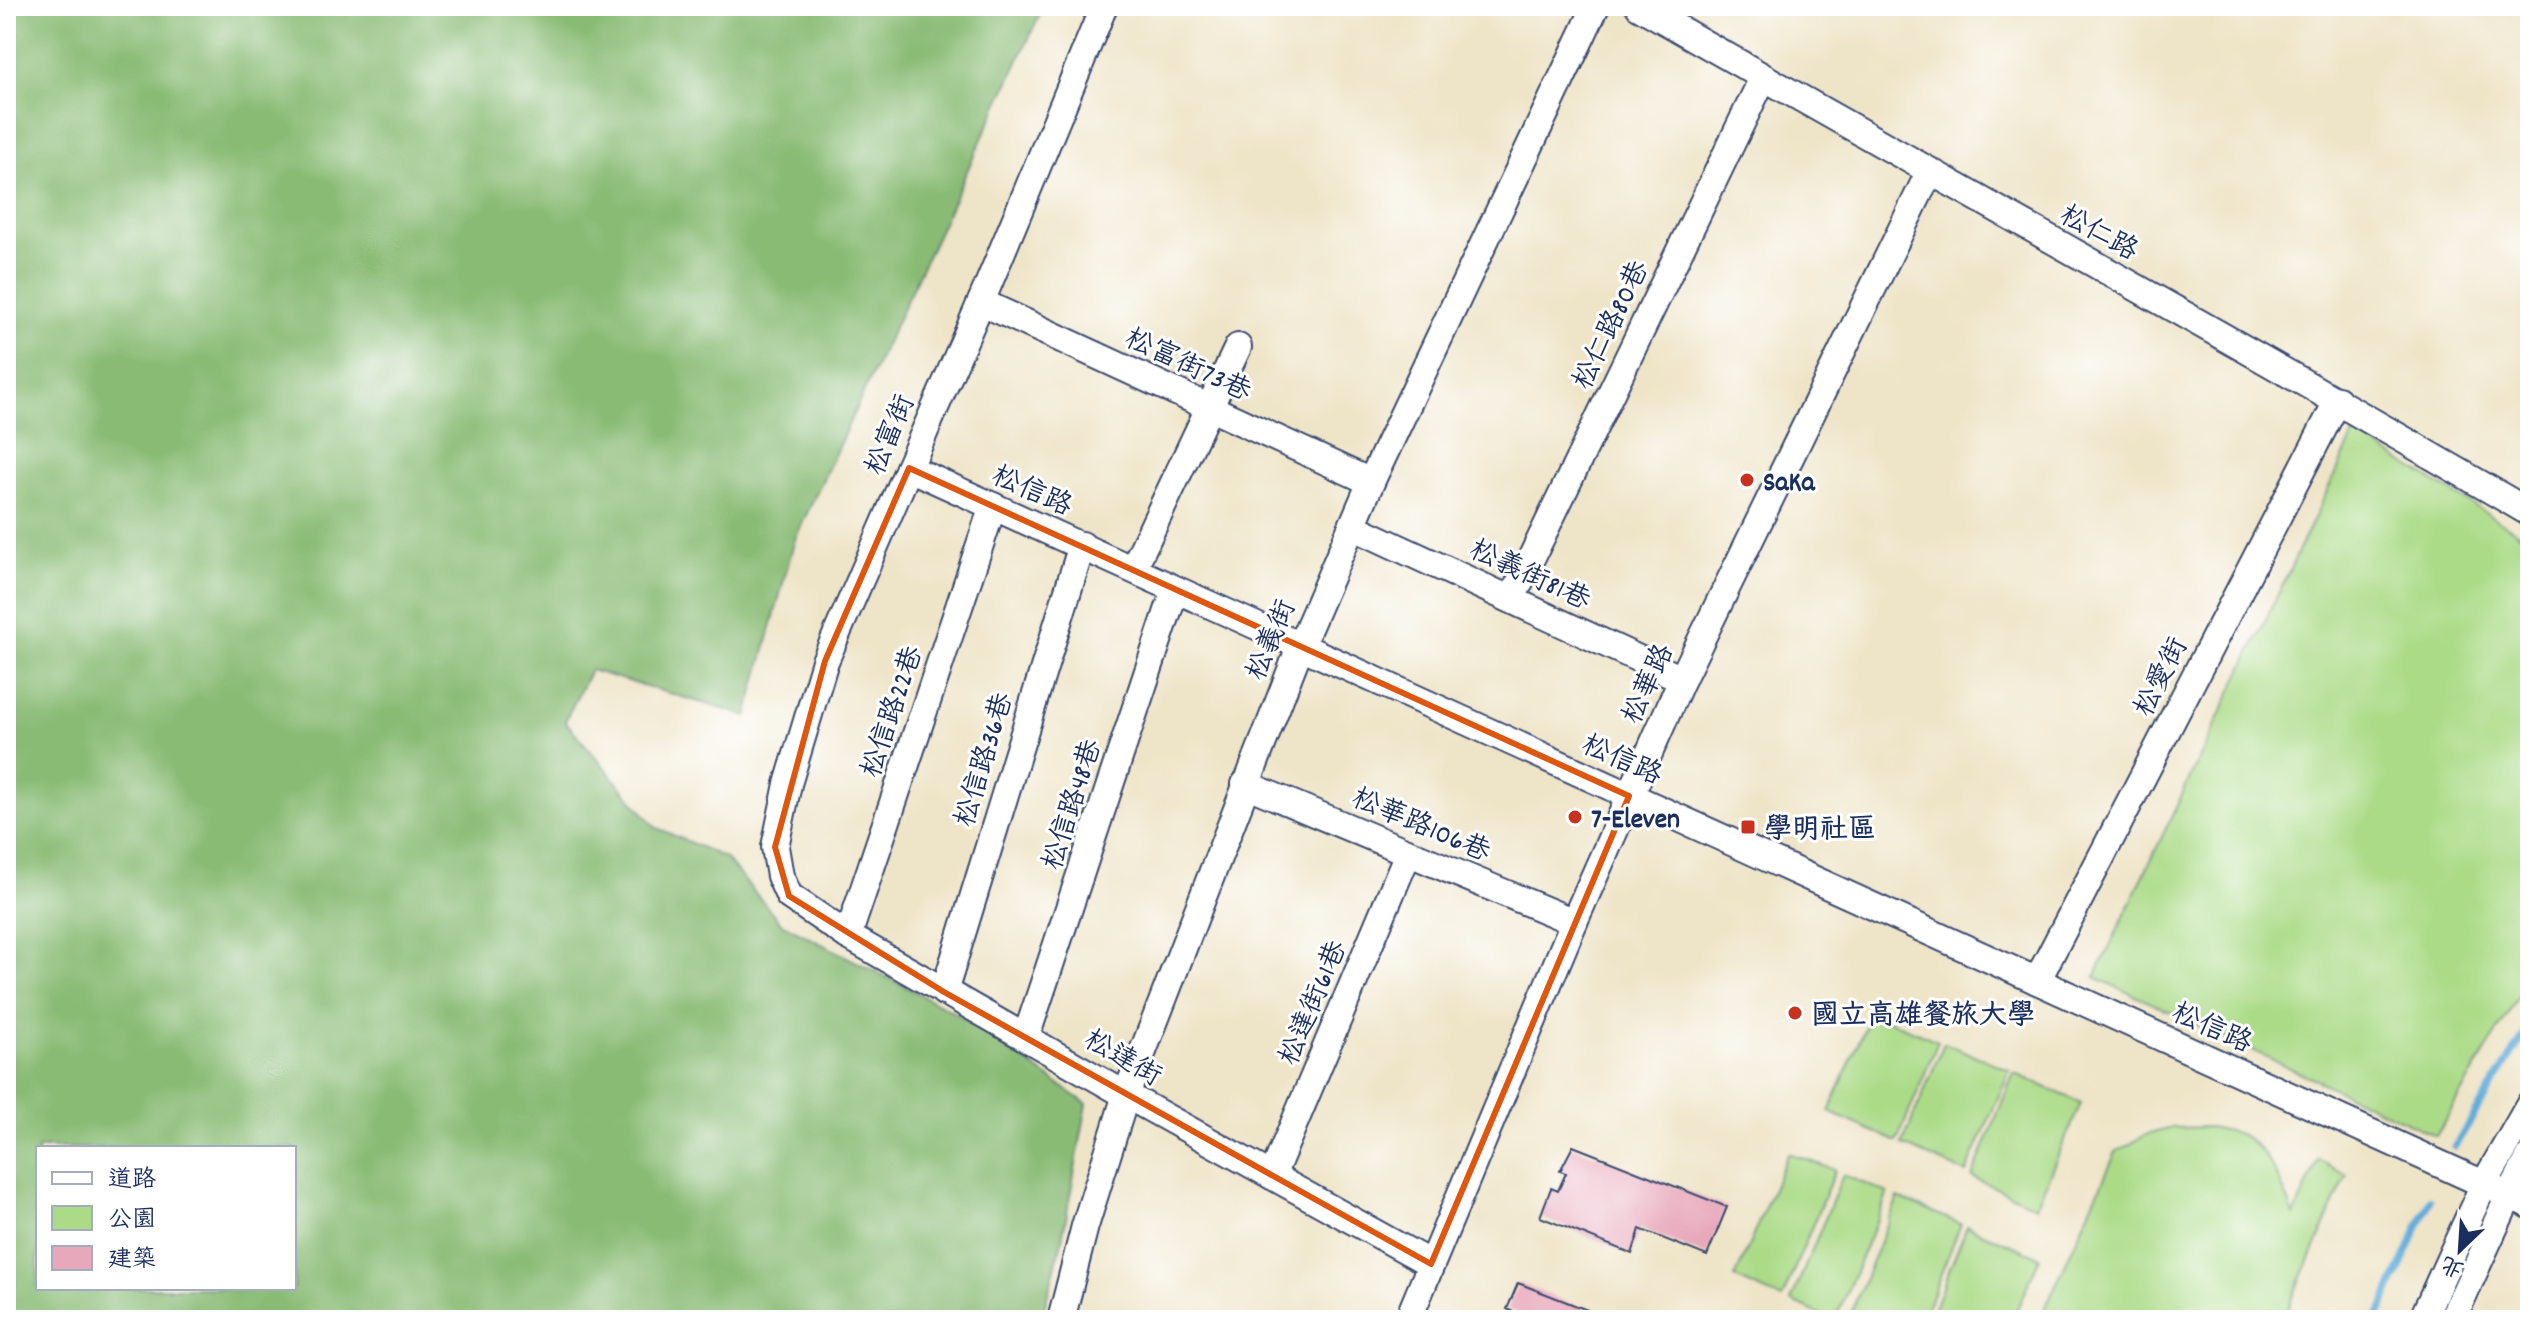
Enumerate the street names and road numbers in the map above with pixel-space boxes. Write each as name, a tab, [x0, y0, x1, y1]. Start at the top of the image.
street label: 松仁路	[2051, 198, 2144, 273]
street label: 松仁路80巷	[1565, 254, 1662, 397]
street label: 松富街73巷	[1117, 321, 1257, 415]
street label: 松富街	[858, 389, 927, 482]
street label: 松信路	[984, 458, 1077, 529]
street label: 松義街81巷	[1462, 532, 1597, 623]
street label: 松義街	[1239, 594, 1308, 687]
street label: 松愛街	[2127, 632, 2200, 725]
street label: 松華路	[1615, 639, 1686, 732]
street label: 松信路22巷	[854, 641, 936, 784]
street label: 松信路36巷	[947, 688, 1026, 832]
street label: 松信路	[1574, 727, 1667, 798]
street label: 松信路48巷	[1035, 734, 1115, 876]
street label: 松華路106巷	[1345, 780, 1496, 875]
street label: 松達街61巷	[1271, 935, 1360, 1072]
street label: 松信路	[2164, 995, 2257, 1066]
street label: 松達街	[1075, 1022, 1168, 1099]

